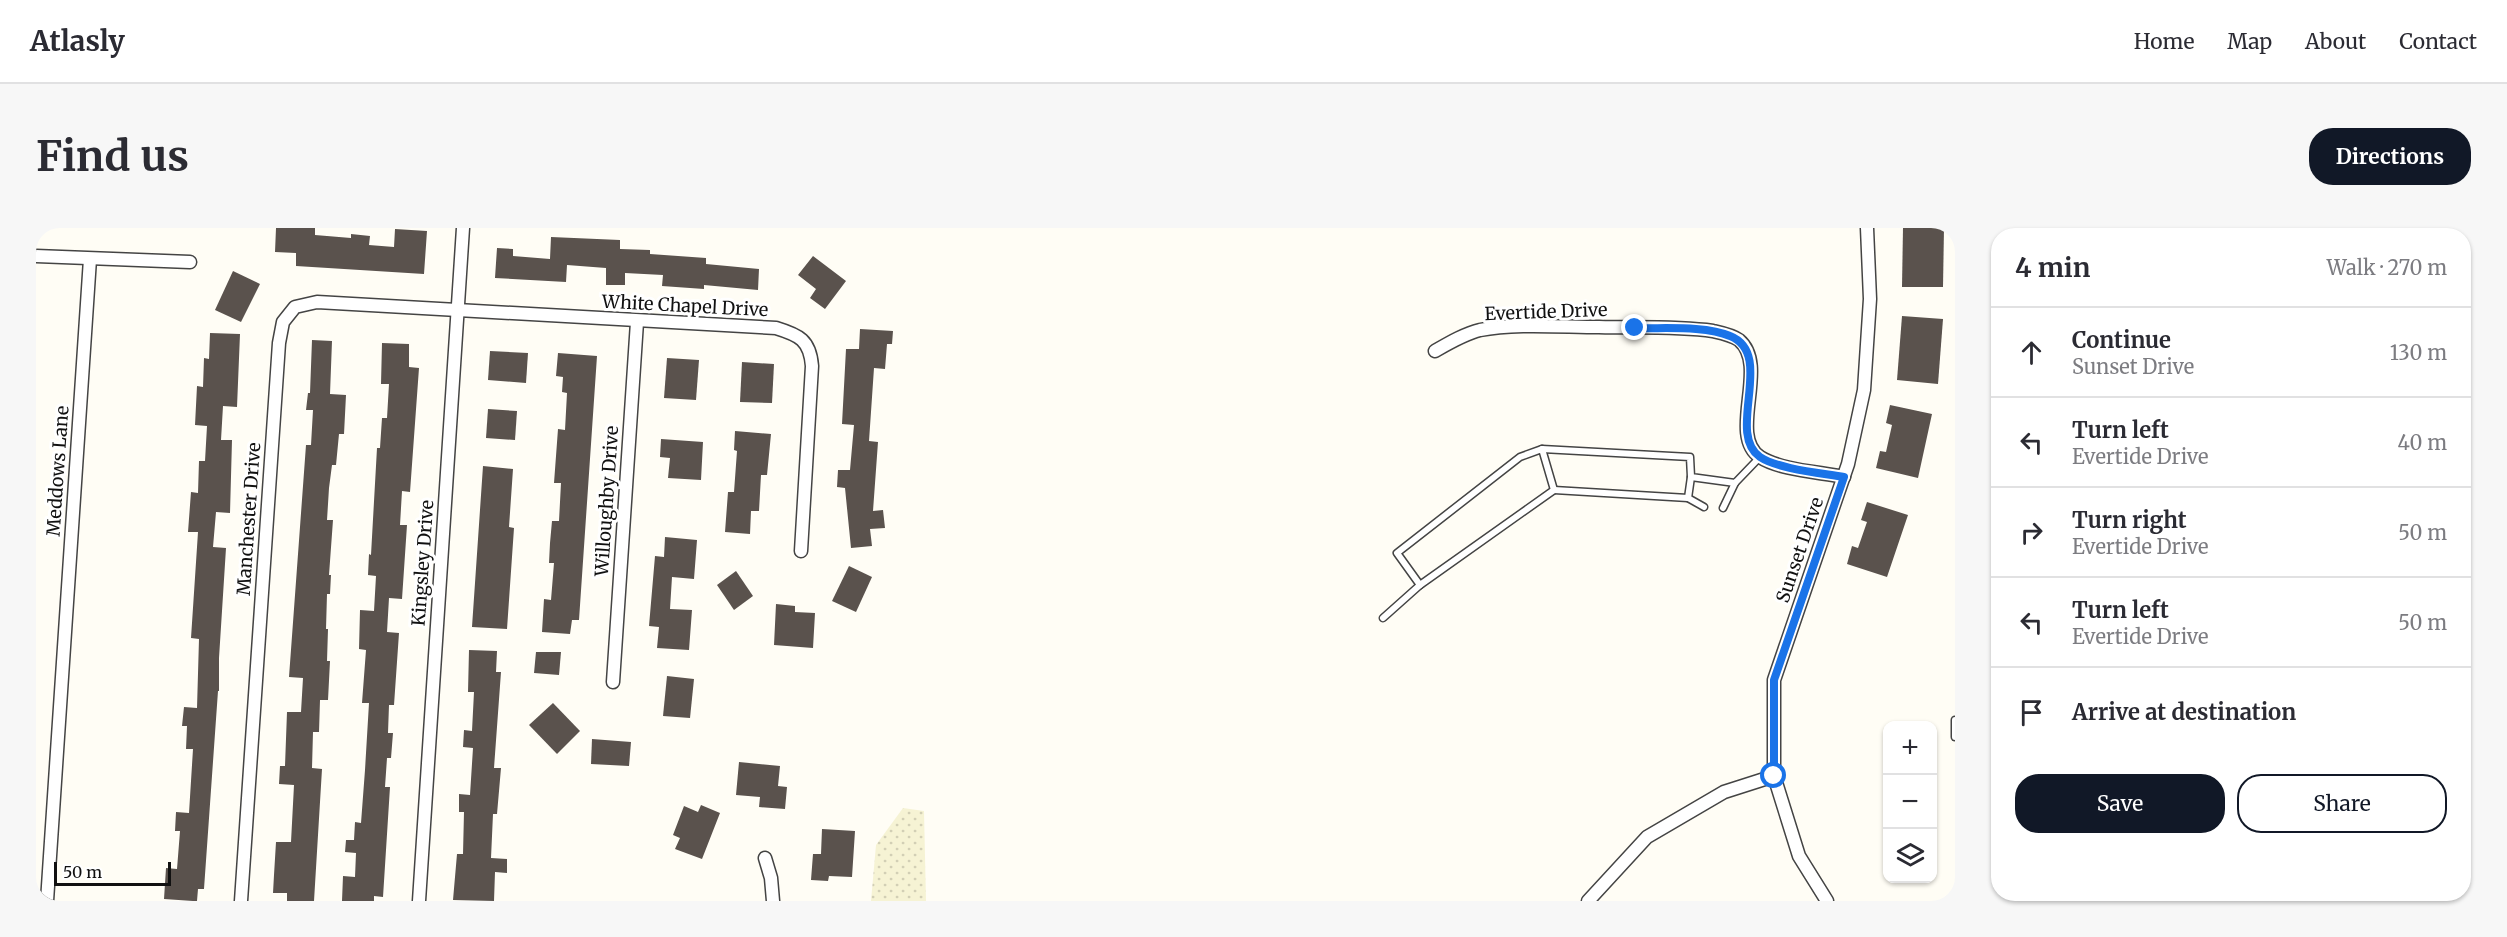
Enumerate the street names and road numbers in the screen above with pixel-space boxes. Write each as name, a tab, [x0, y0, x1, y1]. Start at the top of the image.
street label: White Chapel Drive	[600, 290, 769, 321]
street label: Evertide Drive	[1484, 298, 1608, 325]
street label: Meddows Lane	[41, 405, 74, 537]
street label: Willoughby Drive	[590, 425, 623, 578]
street label: Manchester Drive	[232, 442, 265, 596]
street label: Sunset Drive	[1771, 494, 1828, 606]
street label: Kingsley Drive	[407, 499, 438, 627]

